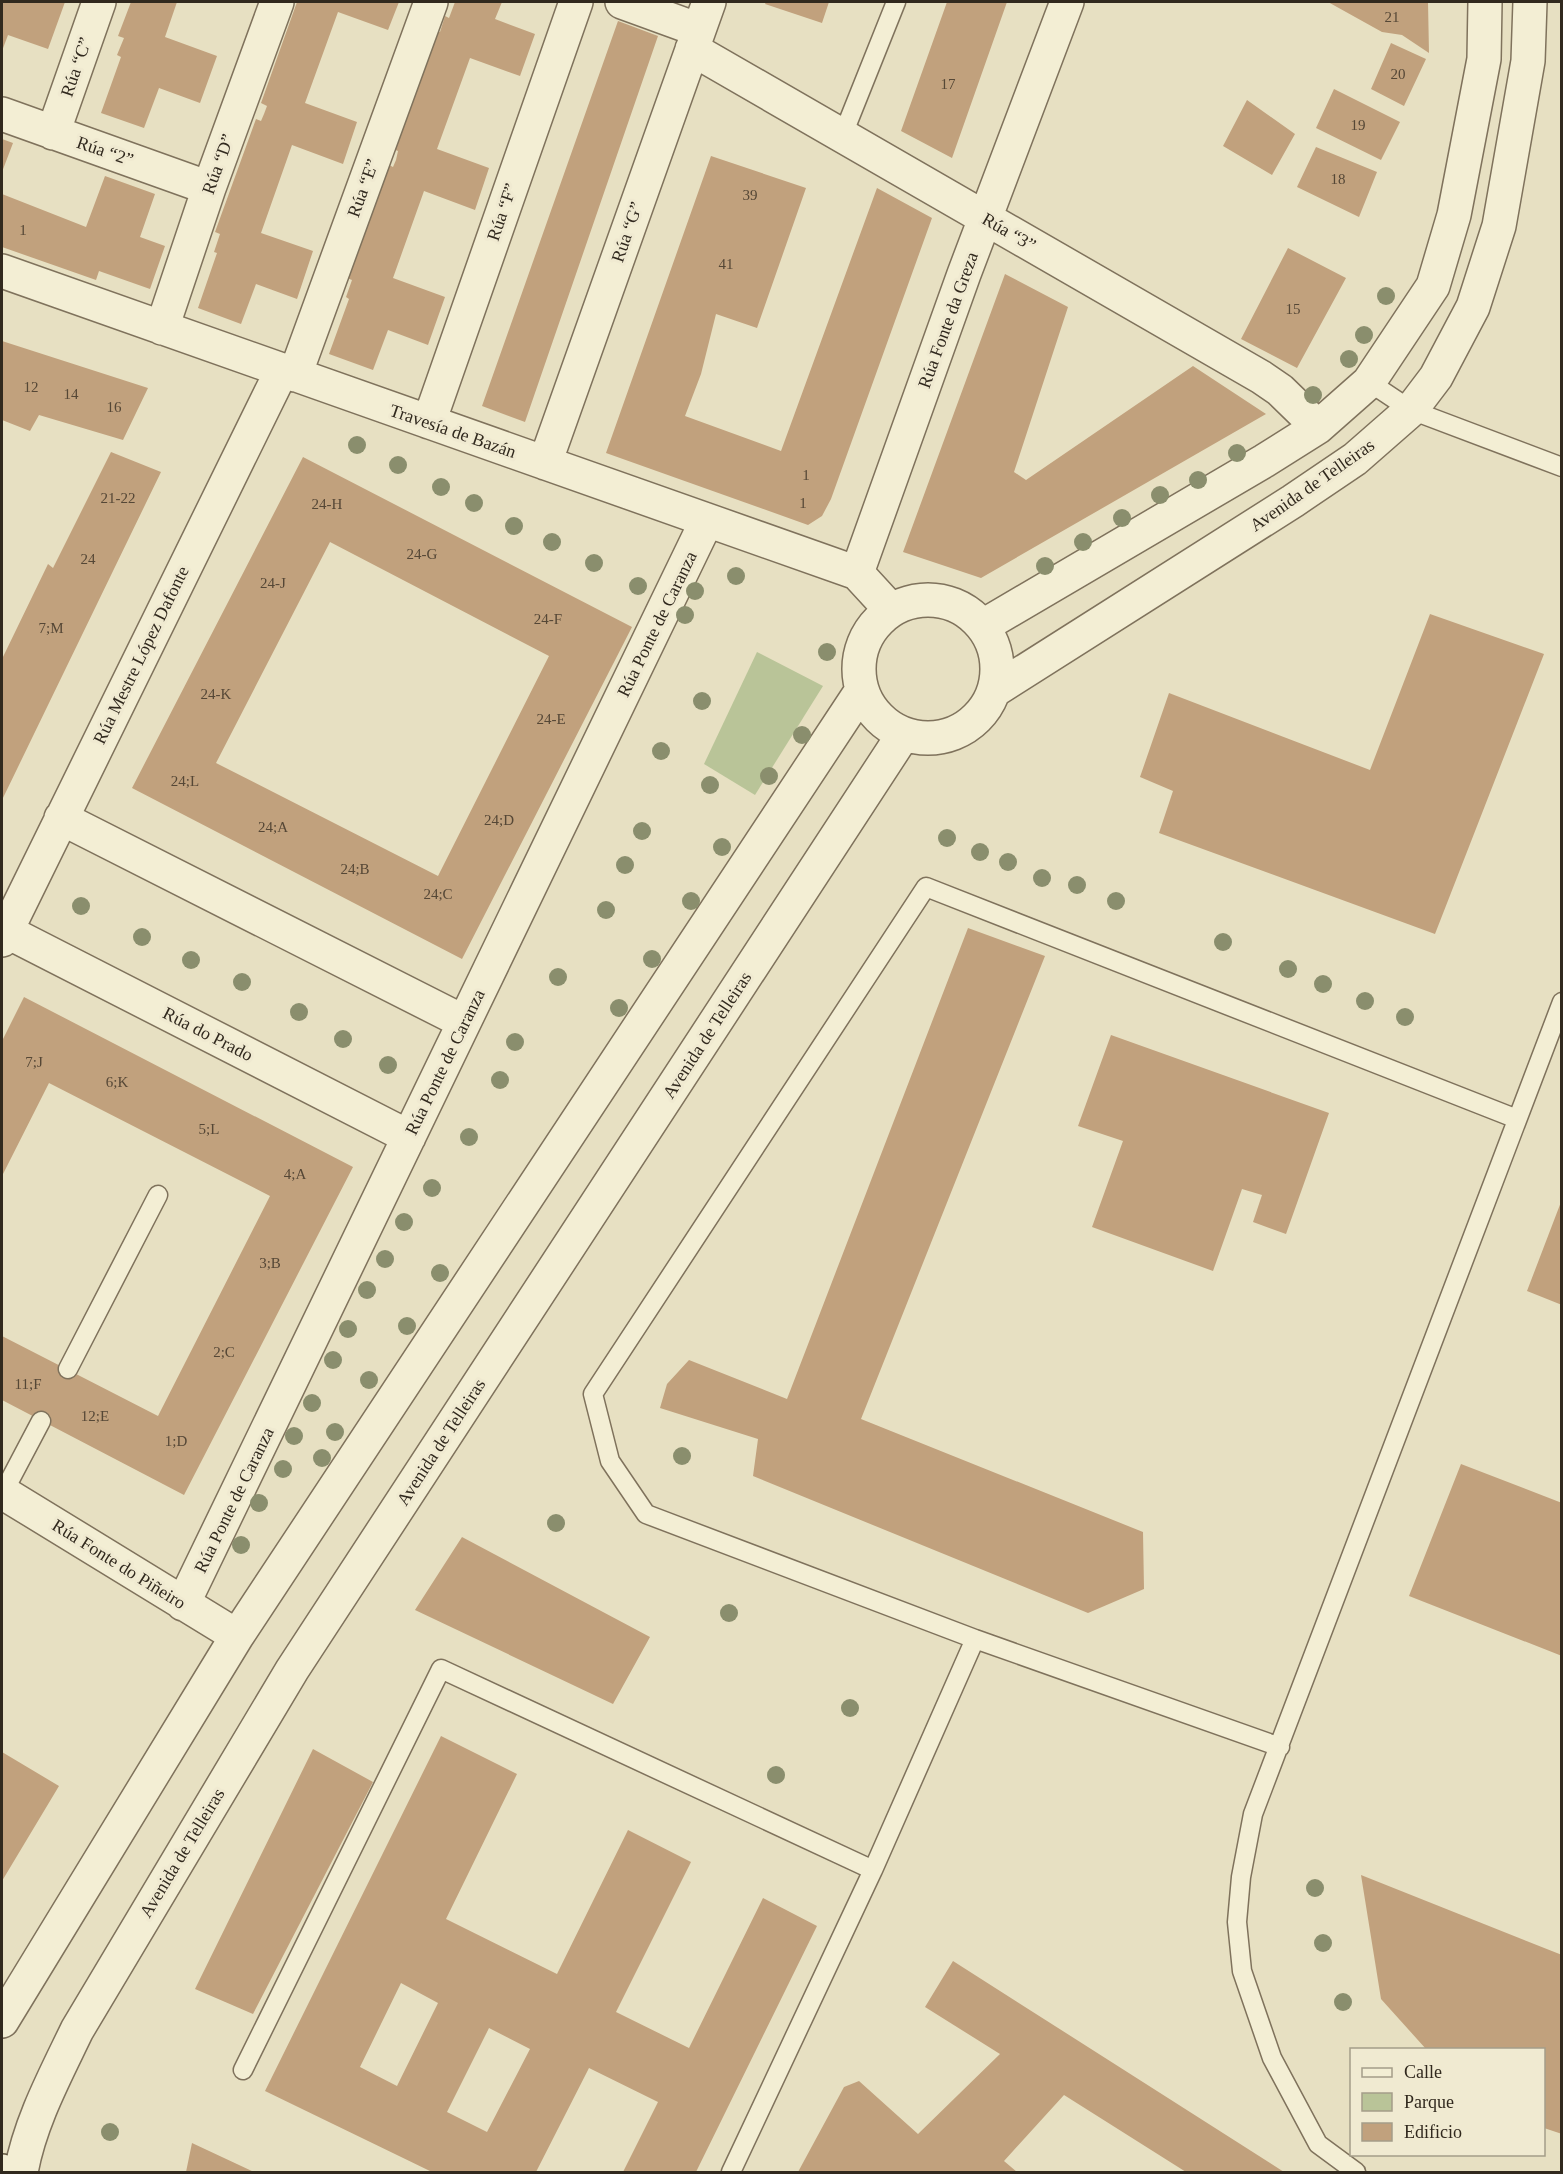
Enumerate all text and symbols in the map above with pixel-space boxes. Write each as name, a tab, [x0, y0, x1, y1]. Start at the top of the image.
house number: 21	[1385, 9, 1400, 25]
street label: Rúa “C”	[57, 35, 95, 99]
house number: 20	[1391, 66, 1406, 82]
house number: 17	[941, 76, 956, 92]
house number: 19	[1351, 117, 1366, 133]
street label: Rúa “D”	[198, 131, 238, 197]
street label: Rúa “2”	[74, 132, 136, 170]
street label: Rúa “E”	[343, 156, 383, 220]
house number: 18	[1331, 171, 1346, 187]
street label: Rúa “F”	[483, 181, 521, 243]
house number: 39	[743, 187, 758, 203]
street label: Rúa “G”	[607, 199, 647, 265]
street label: Rúa “3”	[979, 209, 1039, 255]
house number: 1	[19, 222, 27, 238]
street label: Rúa Fonte da Greza	[914, 249, 982, 391]
house number: 41	[719, 256, 734, 272]
house number: 15	[1286, 301, 1301, 317]
house number: 12	[24, 379, 39, 395]
house number: 14	[64, 386, 79, 402]
house number: 16	[107, 399, 122, 415]
street label: Travesía de Bazán	[387, 400, 519, 462]
street label: Avenida de Telleiras	[1246, 435, 1378, 535]
house number: 1	[802, 467, 810, 483]
house number: 21-22	[101, 490, 136, 506]
house number: 1	[799, 495, 807, 511]
house number: 24-H	[312, 496, 343, 512]
house number: 24-G	[407, 546, 438, 562]
street label: Rúa Ponte de Caranza	[613, 548, 701, 700]
house number: 24	[81, 551, 96, 567]
street label: Rúa Mestre López Dafonte	[89, 563, 193, 747]
house number: 24-J	[260, 575, 286, 591]
house number: 24-F	[534, 611, 562, 627]
house number: 7;M	[38, 620, 64, 636]
house number: 24-K	[201, 686, 232, 702]
house number: 24-E	[536, 711, 566, 727]
house number: 24;L	[171, 773, 199, 789]
house number: 24;D	[484, 812, 514, 828]
house number: 24;A	[258, 819, 288, 835]
house number: 24;B	[340, 861, 370, 877]
house number: 24;C	[423, 886, 453, 902]
street label: Avenida de Telleiras	[659, 968, 755, 1102]
street label: Rúa Ponte de Caranza	[401, 986, 489, 1138]
street label: Rúa do Prado	[160, 1003, 256, 1065]
house number: 7;J	[25, 1054, 43, 1070]
house number: 6;K	[106, 1074, 128, 1090]
house number: 5;L	[199, 1121, 219, 1137]
house number: 4;A	[284, 1166, 306, 1182]
house number: 3;B	[259, 1255, 281, 1271]
house number: 2;C	[213, 1344, 235, 1360]
street label: Avenida de Telleiras	[393, 1375, 489, 1509]
house number: 11;F	[15, 1376, 41, 1392]
house number: 12;E	[81, 1408, 109, 1424]
street label: Rúa Ponte de Caranza	[190, 1424, 278, 1576]
house number: 1;D	[165, 1433, 187, 1449]
street label: Rúa Fonte do Piñeiro	[49, 1515, 189, 1613]
street label: Avenida de Telleiras	[136, 1785, 228, 1921]
legend	[1350, 2048, 1545, 2156]
text: Calle	[1404, 2062, 1442, 2082]
text: Parque	[1404, 2092, 1454, 2112]
text: Edificio	[1404, 2122, 1462, 2142]

